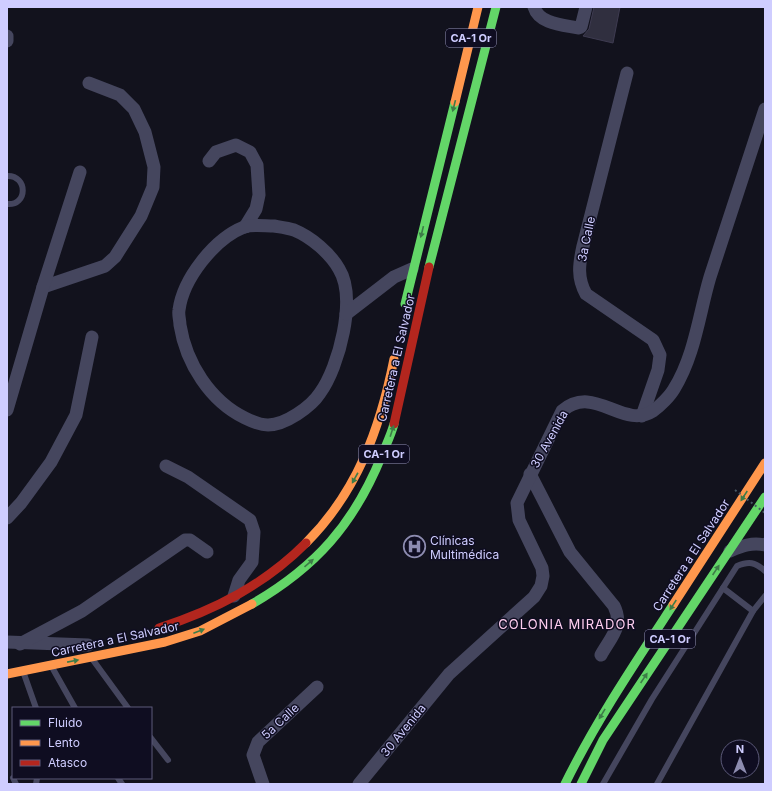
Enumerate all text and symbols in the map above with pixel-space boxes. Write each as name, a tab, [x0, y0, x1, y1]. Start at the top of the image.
road number: CA-1 Or	[446, 29, 496, 47]
one-way arrow	[451, 100, 457, 112]
street label: 3a Calle	[574, 215, 598, 263]
one-way arrow	[419, 226, 425, 238]
street label: Carretera a El Salvador	[374, 292, 418, 423]
street label: 30 Avenida	[527, 408, 571, 470]
one-way arrow	[389, 425, 395, 437]
road number: CA-1 Or	[359, 445, 409, 463]
one-way arrow	[352, 472, 358, 484]
one-way arrow	[740, 491, 748, 501]
street label: Carretera a El Salvador	[649, 496, 733, 614]
place label: Clínicas Multimédica	[430, 533, 499, 562]
hospital icon: Clínicas Multimédica	[401, 534, 427, 560]
one-way arrow	[304, 558, 314, 568]
one-way arrow	[712, 565, 720, 575]
one-way arrow	[669, 600, 677, 610]
district label: COLONIA MIRADOR	[498, 616, 636, 632]
street label: Carretera a El Salvador	[50, 618, 181, 660]
one-way arrow	[193, 627, 205, 633]
road number: CA-1 Or	[645, 630, 695, 648]
one-way arrow	[67, 658, 79, 664]
one-way arrow	[640, 673, 648, 684]
street label: 5a Calle	[258, 700, 302, 742]
street label: 30 Avenida	[377, 701, 429, 759]
legend	[12, 707, 152, 779]
one-way arrow	[598, 709, 606, 719]
text: Fluido	[48, 715, 83, 730]
text: Lento	[48, 735, 80, 750]
north arrow	[720, 739, 760, 779]
text: N	[736, 742, 744, 756]
text: Atasco	[48, 755, 87, 770]

